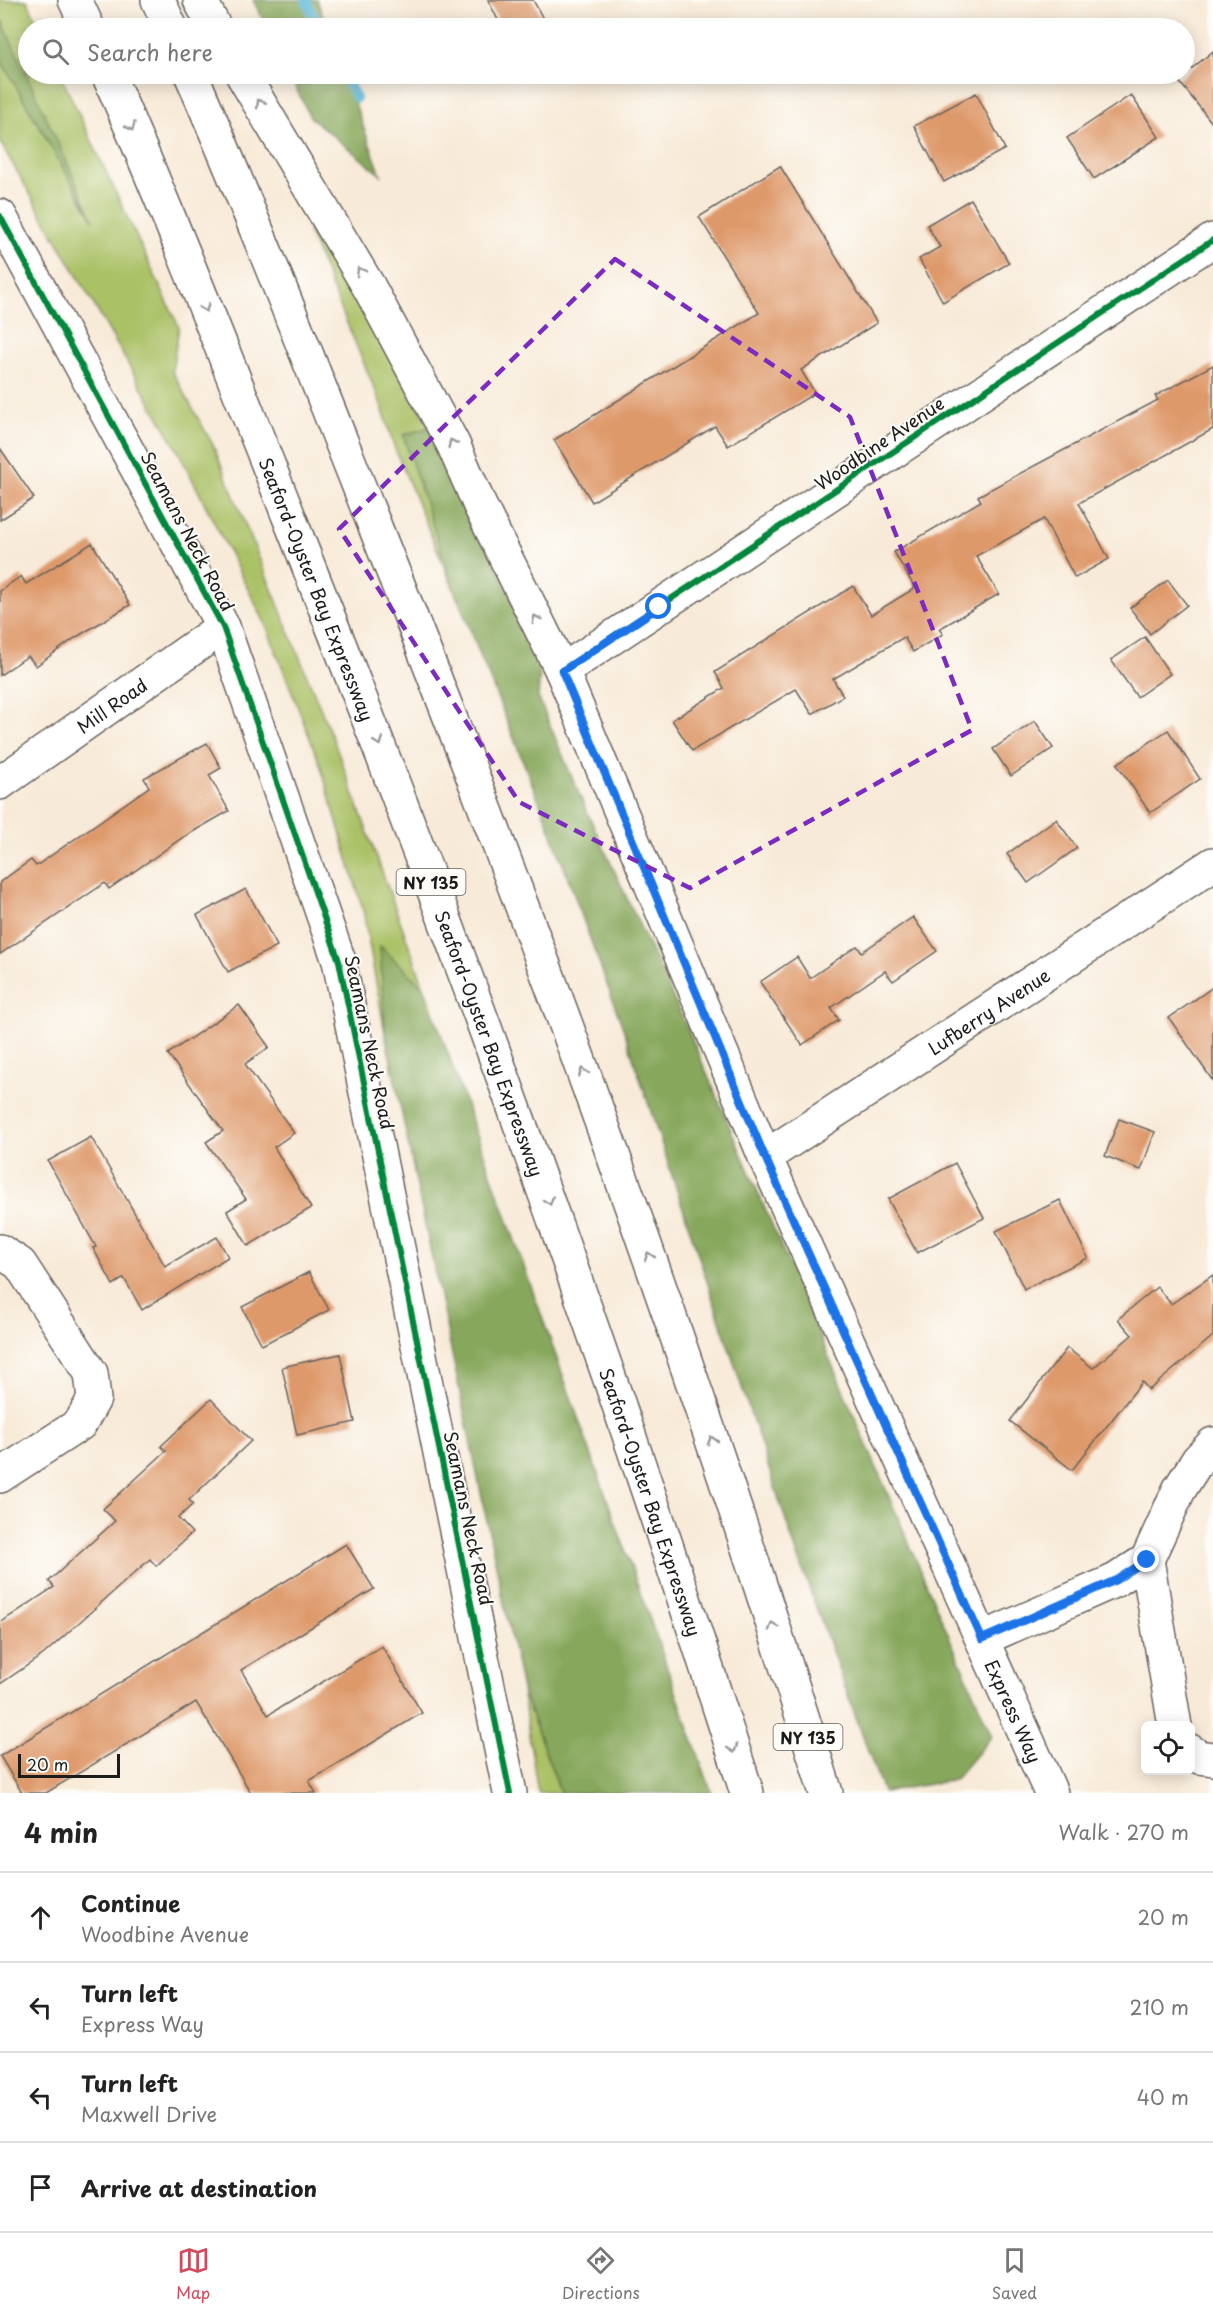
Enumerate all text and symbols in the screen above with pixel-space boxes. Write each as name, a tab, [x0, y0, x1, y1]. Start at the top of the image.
search box	[18, 18, 1195, 84]
icon: search	[39, 35, 72, 68]
text: Search here	[87, 35, 213, 68]
one-way arrow	[255, 99, 267, 109]
one-way arrow	[124, 121, 136, 132]
one-way arrow	[355, 267, 367, 277]
one-way arrow	[198, 301, 210, 312]
street label: Woodbine Avenue	[809, 390, 949, 496]
one-way arrow	[447, 438, 459, 449]
street label: Seamans Neck Road	[134, 446, 242, 616]
street label: Seaford-Oyster Bay Expressway	[253, 453, 381, 725]
route start	[645, 593, 671, 619]
one-way arrow	[532, 614, 543, 625]
street label: Mill Road	[71, 671, 152, 739]
one-way arrow	[371, 736, 384, 747]
road number: NY 135	[396, 869, 466, 895]
street label: Seaford-Oyster Bay Expressway	[429, 907, 551, 1180]
street label: Seamans Neck Road	[338, 952, 402, 1132]
street label: Lufberry Avenue	[922, 961, 1055, 1061]
one-way arrow	[578, 1067, 590, 1078]
one-way arrow	[541, 1195, 554, 1205]
one-way arrow	[643, 1251, 656, 1262]
street label: Seaford-Oyster Bay Expressway	[594, 1364, 709, 1639]
street label: Seamans Neck Road	[437, 1428, 501, 1608]
one-way arrow	[707, 1435, 720, 1446]
route end	[1133, 1546, 1159, 1572]
one-way arrow	[768, 1621, 780, 1632]
street label: Express Way	[979, 1655, 1049, 1767]
map controls	[1141, 1721, 1195, 1775]
button: locate	[1141, 1721, 1195, 1775]
road number: NY 135	[774, 1724, 842, 1750]
one-way arrow	[725, 1743, 738, 1754]
scale bar	[18, 1751, 120, 1778]
text: 20 m	[27, 1752, 68, 1776]
text: 4 min	[24, 1813, 98, 1852]
text: Walk · 270 m	[1058, 1817, 1189, 1847]
text: Continue	[81, 1886, 180, 1919]
icon: ahead	[24, 1901, 57, 1934]
text: 20 m	[1137, 1902, 1189, 1932]
text: Woodbine Avenue	[81, 1919, 249, 1949]
text: Turn left	[81, 1976, 178, 2009]
icon: left	[24, 1991, 57, 2024]
text: 210 m	[1130, 1992, 1189, 2022]
text: Express Way	[81, 2009, 204, 2039]
text: Turn left	[81, 2066, 178, 2099]
icon: left	[24, 2081, 57, 2114]
text: 40 m	[1137, 2082, 1189, 2112]
text: Maxwell Drive	[81, 2099, 217, 2129]
icon: arrive	[24, 2171, 57, 2204]
text: Arrive at destination	[81, 2171, 317, 2204]
tab: Map	[176, 2244, 210, 2304]
tab: Directions	[562, 2244, 640, 2304]
tab: Saved	[992, 2244, 1037, 2304]

